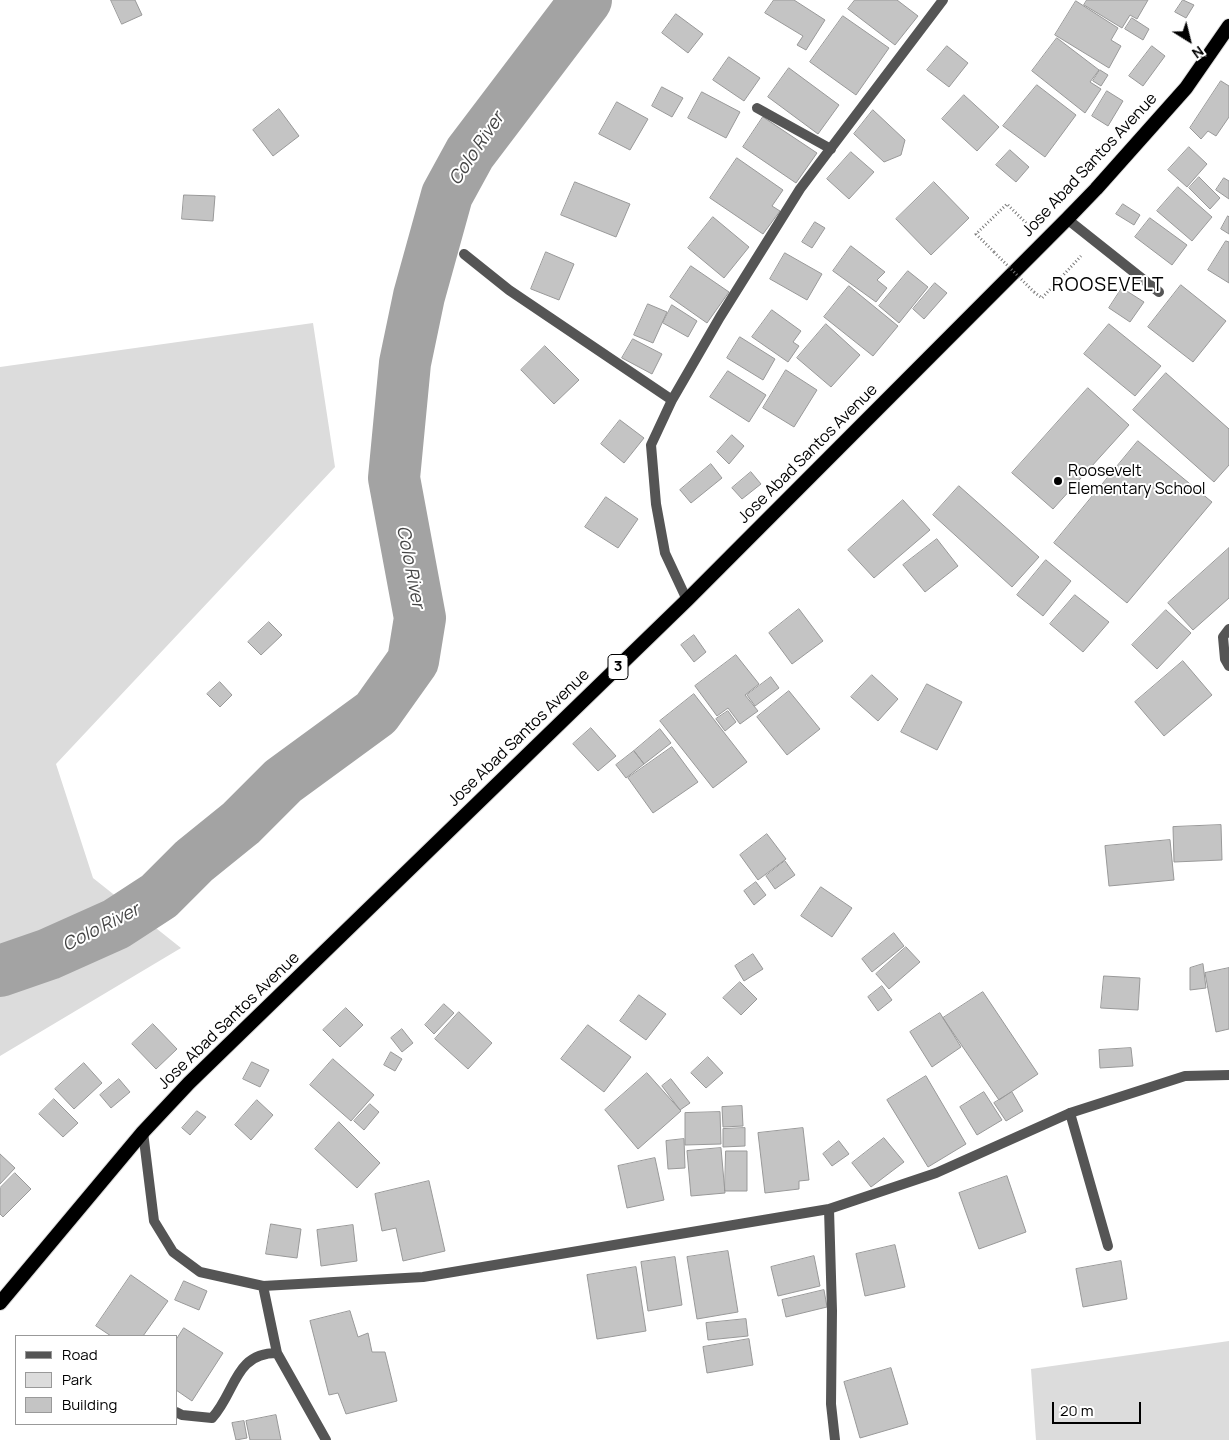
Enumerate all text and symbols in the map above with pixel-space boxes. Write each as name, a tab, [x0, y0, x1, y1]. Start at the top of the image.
north arrow	[1164, 15, 1214, 65]
text: N	[1188, 42, 1208, 63]
street label: Jose Abad Santos Avenue	[1019, 89, 1161, 241]
water label: Colo River	[445, 108, 509, 190]
district label: ROOSEVELT	[1051, 275, 1165, 297]
street label: Jose Abad Santos Avenue	[734, 380, 882, 528]
place label: Roosevelt Elementary School	[1068, 462, 1206, 500]
marker: Roosevelt Elementary School	[1052, 475, 1064, 487]
water label: Colo River	[391, 524, 429, 610]
road number: 3	[608, 654, 628, 680]
street label: Jose Abad Santos Avenue	[444, 665, 594, 811]
water label: Colo River	[59, 899, 143, 957]
street label: Jose Abad Santos Avenue	[154, 948, 304, 1094]
legend	[15, 1335, 178, 1425]
text: Road	[62, 1344, 98, 1365]
text: Park	[62, 1369, 92, 1390]
scale bar	[1054, 1392, 1143, 1424]
text: Building	[62, 1394, 117, 1415]
text: 20 m	[1060, 1400, 1093, 1421]

